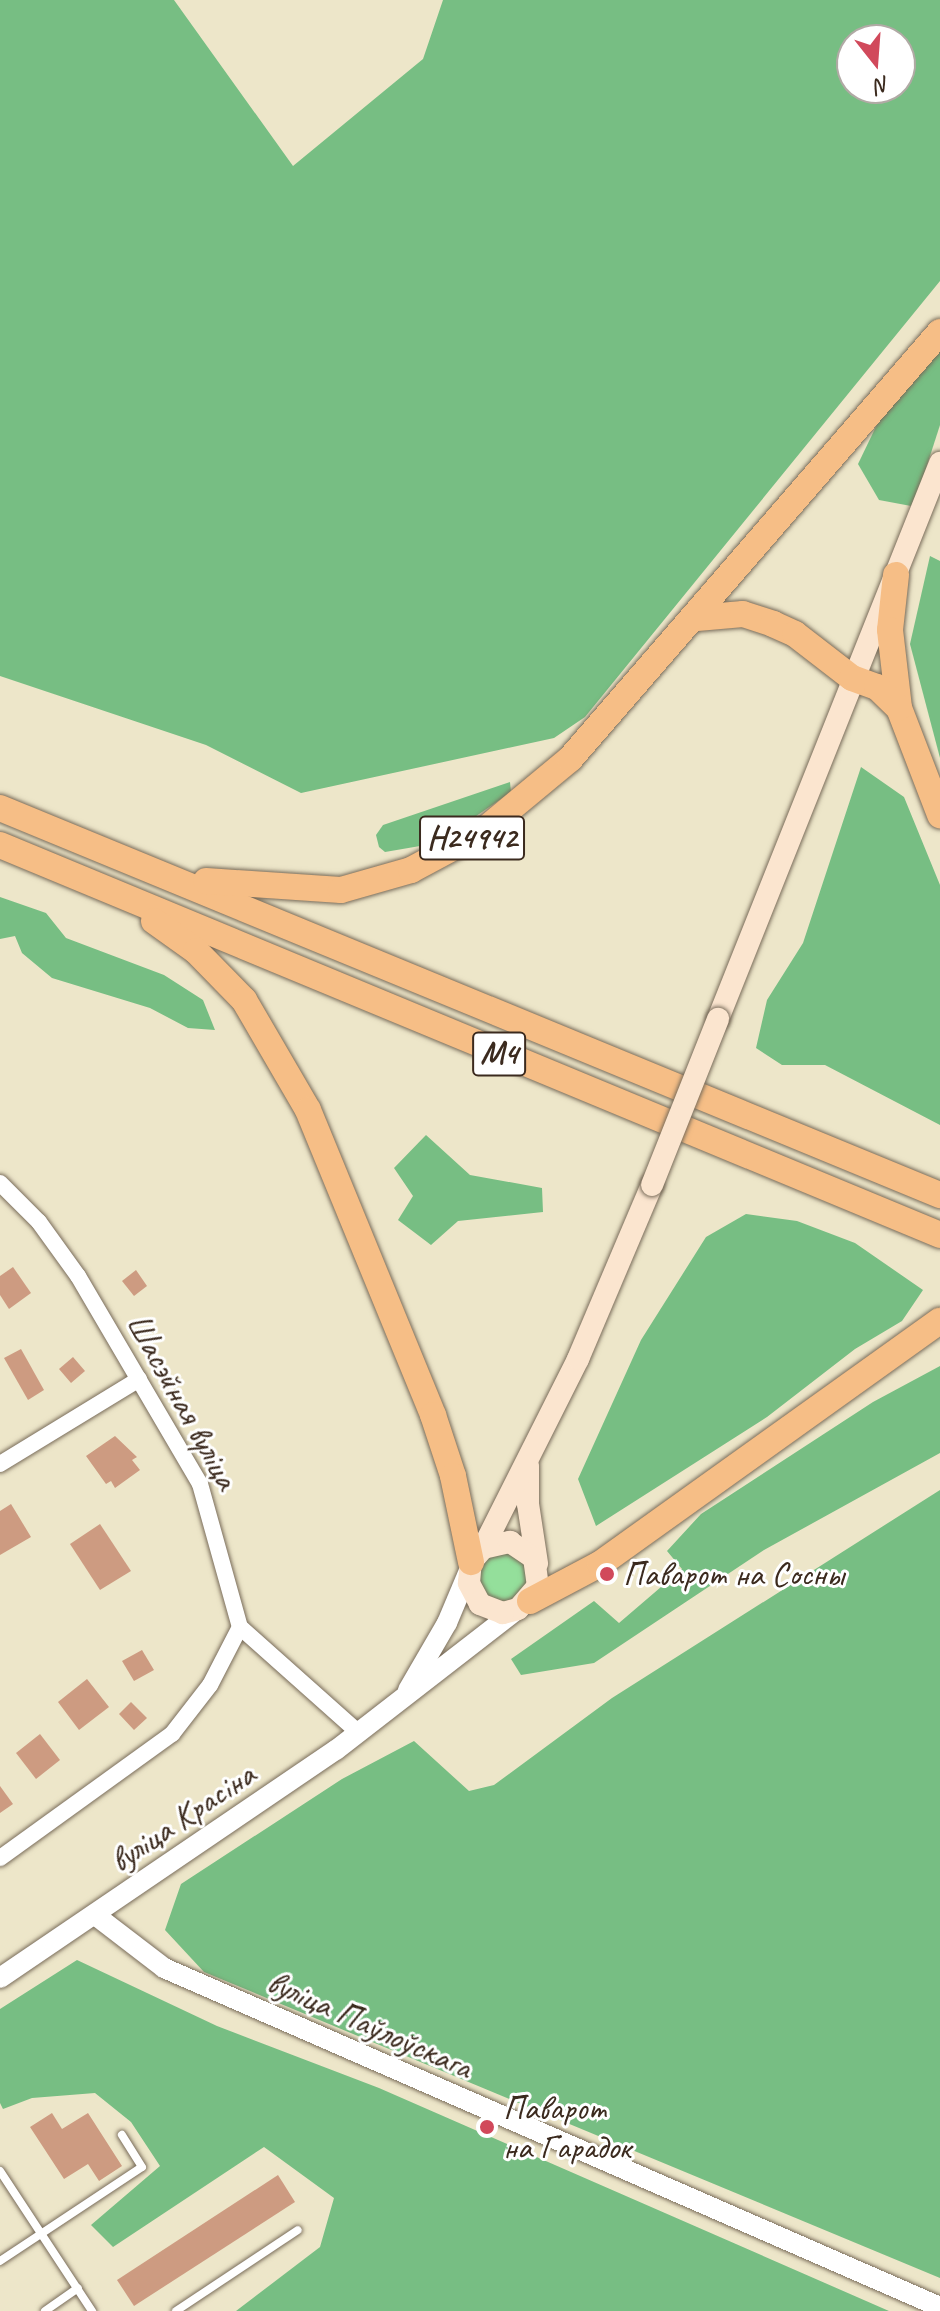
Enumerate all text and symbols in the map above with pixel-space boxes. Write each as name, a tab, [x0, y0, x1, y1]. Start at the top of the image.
north arrow	[836, 24, 916, 104]
text: N	[872, 70, 893, 100]
road number: Н24942	[418, 810, 526, 866]
road number: М4	[471, 1026, 527, 1082]
street label: Шасэйная вуліца	[118, 1306, 248, 1496]
place label: Паварот на Сосны	[623, 1554, 843, 1594]
marker: Паварот на Сосны	[598, 1565, 616, 1583]
street label: вуліца Красіна	[101, 1753, 263, 1881]
street label: вуліца Паўлоўскага	[261, 1960, 479, 2088]
place label: Паварот на Гарадок	[503, 2087, 625, 2166]
marker: Паварот на Гарадок	[478, 2118, 496, 2136]

